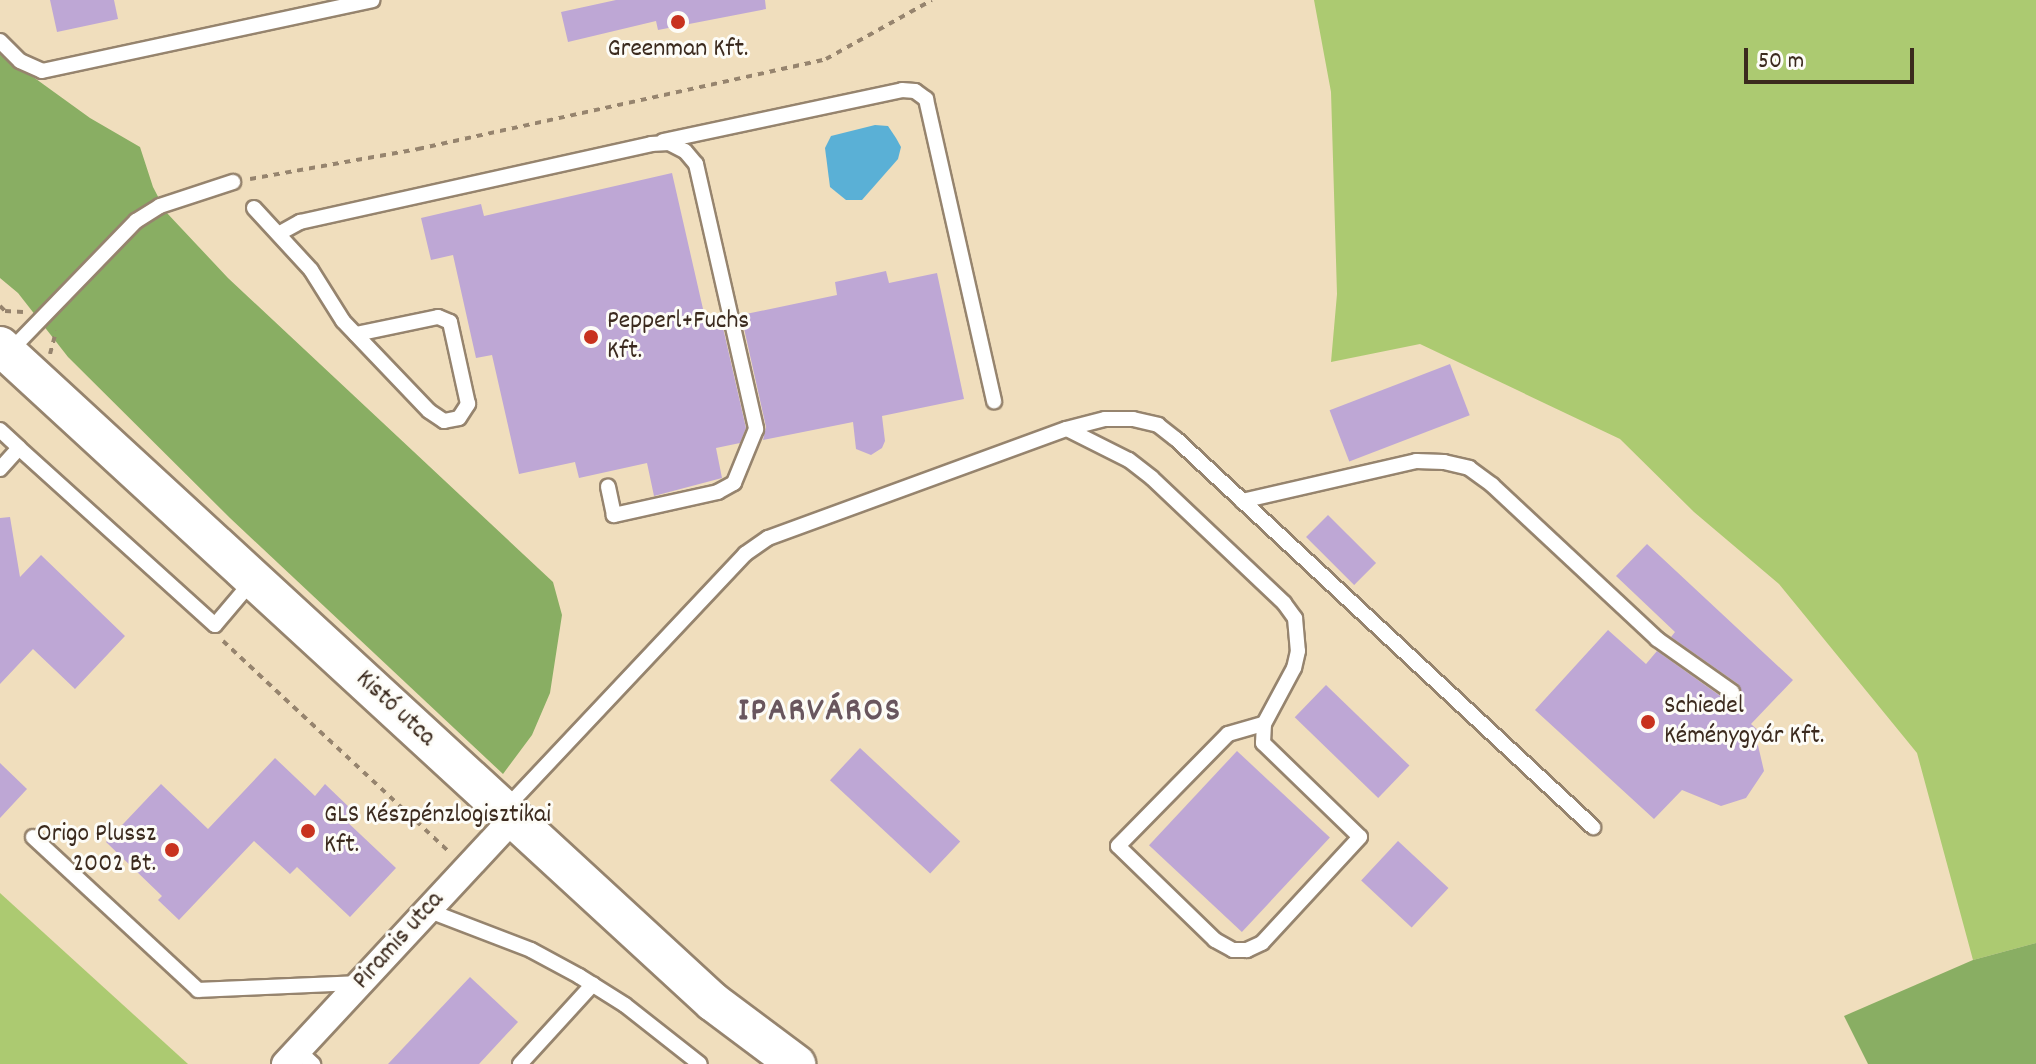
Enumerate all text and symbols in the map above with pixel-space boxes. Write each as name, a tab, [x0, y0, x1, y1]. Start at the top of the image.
marker: Greenman Kft.	[669, 13, 687, 31]
scale bar	[1748, 32, 1918, 82]
place label: Greenman Kft.	[608, 34, 748, 66]
text: 50 m	[1758, 45, 1804, 79]
place label: Pepperl+Fuchs Kft.	[607, 306, 749, 368]
marker: Pepperl+Fuchs Kft.	[582, 328, 600, 346]
street label: Kistó utca	[348, 664, 442, 754]
place label: Schiedel Kéménygyár Kft.	[1664, 691, 1824, 752]
district label: IPARVÁROS	[738, 693, 902, 733]
marker: Schiedel Kéménygyár Kft.	[1639, 713, 1657, 731]
place label: GLS Készpénzlogisztikai Kft.	[324, 800, 551, 862]
place label: Origo Plussz 2002 Bt.	[37, 819, 156, 880]
marker: GLS Készpénzlogisztikai Kft.	[299, 822, 317, 840]
marker: Origo Plussz 2002 Bt.	[163, 841, 181, 859]
street label: Piramis utca	[347, 885, 451, 997]

